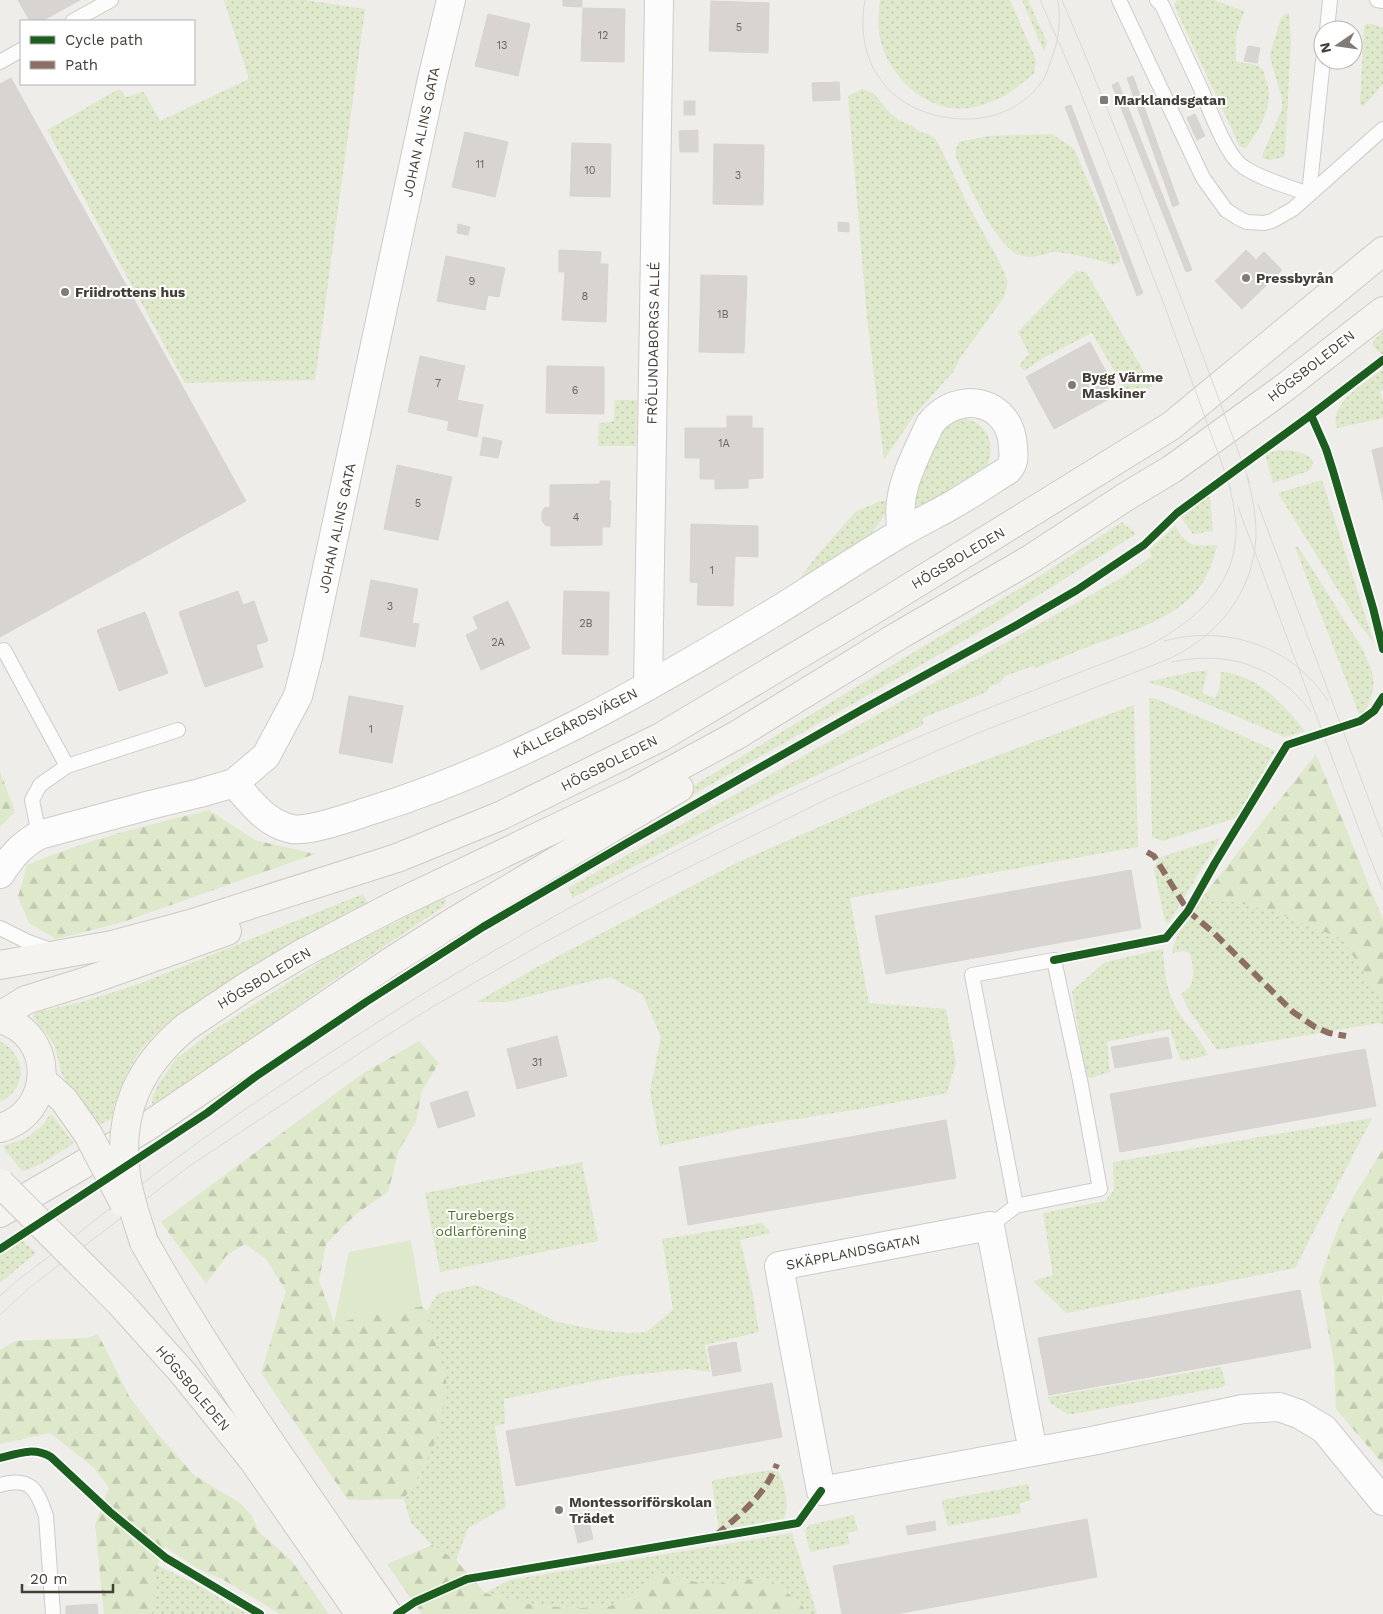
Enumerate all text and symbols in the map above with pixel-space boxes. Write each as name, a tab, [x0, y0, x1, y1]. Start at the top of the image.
legend	[20, 20, 195, 85]
north arrow	[1313, 20, 1363, 70]
house number: 5	[736, 21, 742, 34]
house number: 12	[598, 29, 608, 42]
text: Cycle path	[65, 31, 143, 49]
house number: 13	[497, 39, 507, 52]
text: N	[1316, 41, 1334, 55]
text: Path	[65, 56, 98, 74]
street label: JOHAN ALINS GATA	[399, 65, 443, 199]
place label: Marklandsgatan	[1114, 92, 1226, 108]
marker: Marklandsgatan	[1098, 94, 1110, 106]
house number: 11	[476, 158, 484, 171]
house number: 10	[584, 164, 596, 177]
house number: 3	[735, 169, 741, 182]
street label: FRÖLUNDABORGS ALLÉ	[644, 261, 662, 424]
place label: Pressbyrån	[1256, 270, 1333, 286]
marker: Pressbyrån	[1240, 272, 1252, 284]
house number: 9	[469, 275, 476, 288]
place label: Friidrottens hus	[75, 284, 186, 300]
marker: Friidrottens hus	[59, 286, 71, 298]
house number: 8	[582, 290, 589, 303]
house number: 1B	[717, 308, 729, 321]
street label: HÖGSBOLEDEN	[1264, 327, 1358, 405]
place label: Bygg Värme Maskiner	[1082, 369, 1163, 401]
house number: 7	[435, 377, 441, 390]
marker: Bygg Värme Maskiner	[1066, 379, 1078, 391]
house number: 6	[572, 384, 579, 397]
house number: 1A	[718, 437, 730, 450]
street label: JOHAN ALINS GATA	[315, 461, 359, 595]
house number: 5	[415, 497, 421, 510]
house number: 4	[573, 511, 580, 524]
street label: HÖGSBOLEDEN	[908, 524, 1008, 592]
house number: 1	[710, 564, 714, 577]
house number: 3	[387, 600, 393, 613]
house number: 2B	[579, 617, 593, 630]
house number: 2A	[491, 636, 505, 649]
street label: KÄLLEGÅRDSVÄGEN	[510, 685, 640, 761]
house number: 1	[369, 723, 373, 736]
street label: HÖGSBOLEDEN	[558, 732, 660, 794]
street label: HÖGSBOLEDEN	[214, 944, 314, 1012]
house number: 31	[532, 1056, 542, 1069]
park label: Turebergs odlarförening	[436, 1207, 527, 1239]
street label: SKÄPPLANDSGATAN	[785, 1231, 921, 1273]
street label: HÖGSBOLEDEN	[153, 1342, 233, 1434]
place label: Montessoriförskolan Trädet	[569, 1494, 712, 1526]
marker: Montessoriförskolan Trädet	[553, 1504, 565, 1516]
scale bar	[22, 1562, 114, 1594]
text: 20 m	[30, 1570, 68, 1588]

